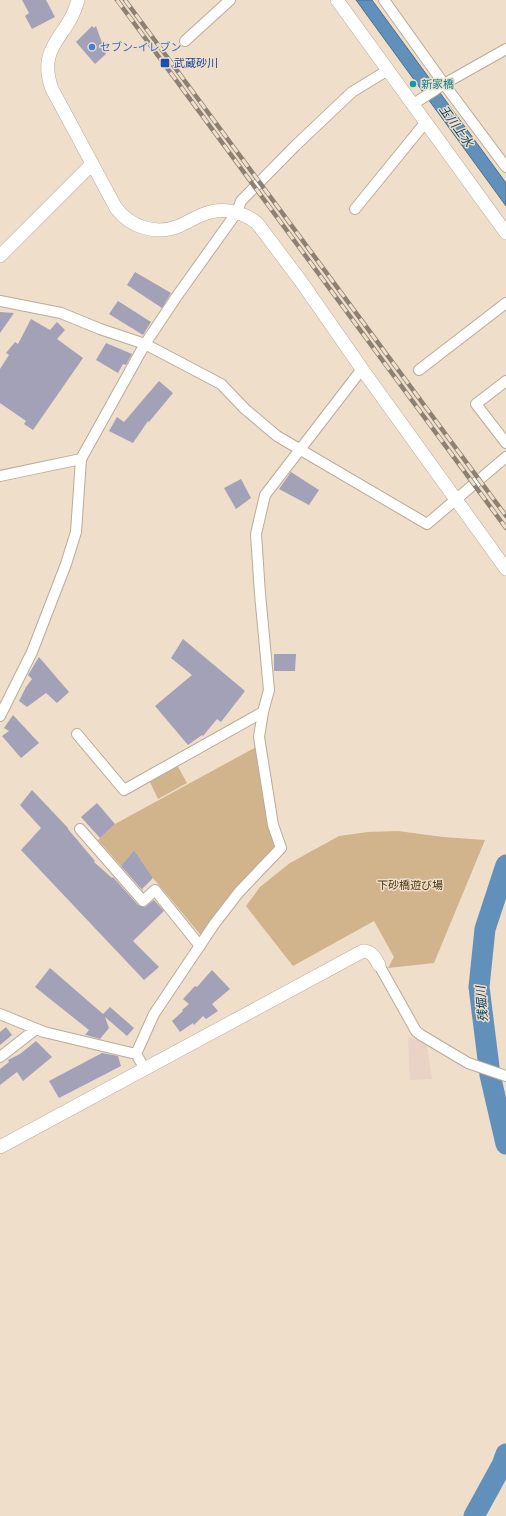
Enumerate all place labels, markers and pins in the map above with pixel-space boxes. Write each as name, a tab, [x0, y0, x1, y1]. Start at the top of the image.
place label: セブン-イレブン	[100, 41, 181, 54]
marker: セブン-イレブン	[87, 42, 97, 52]
marker: 武蔵砂川	[159, 57, 171, 69]
place label: 武蔵砂川	[174, 57, 218, 70]
place label: 新家橋	[421, 78, 454, 91]
marker: 新家橋	[408, 79, 418, 89]

